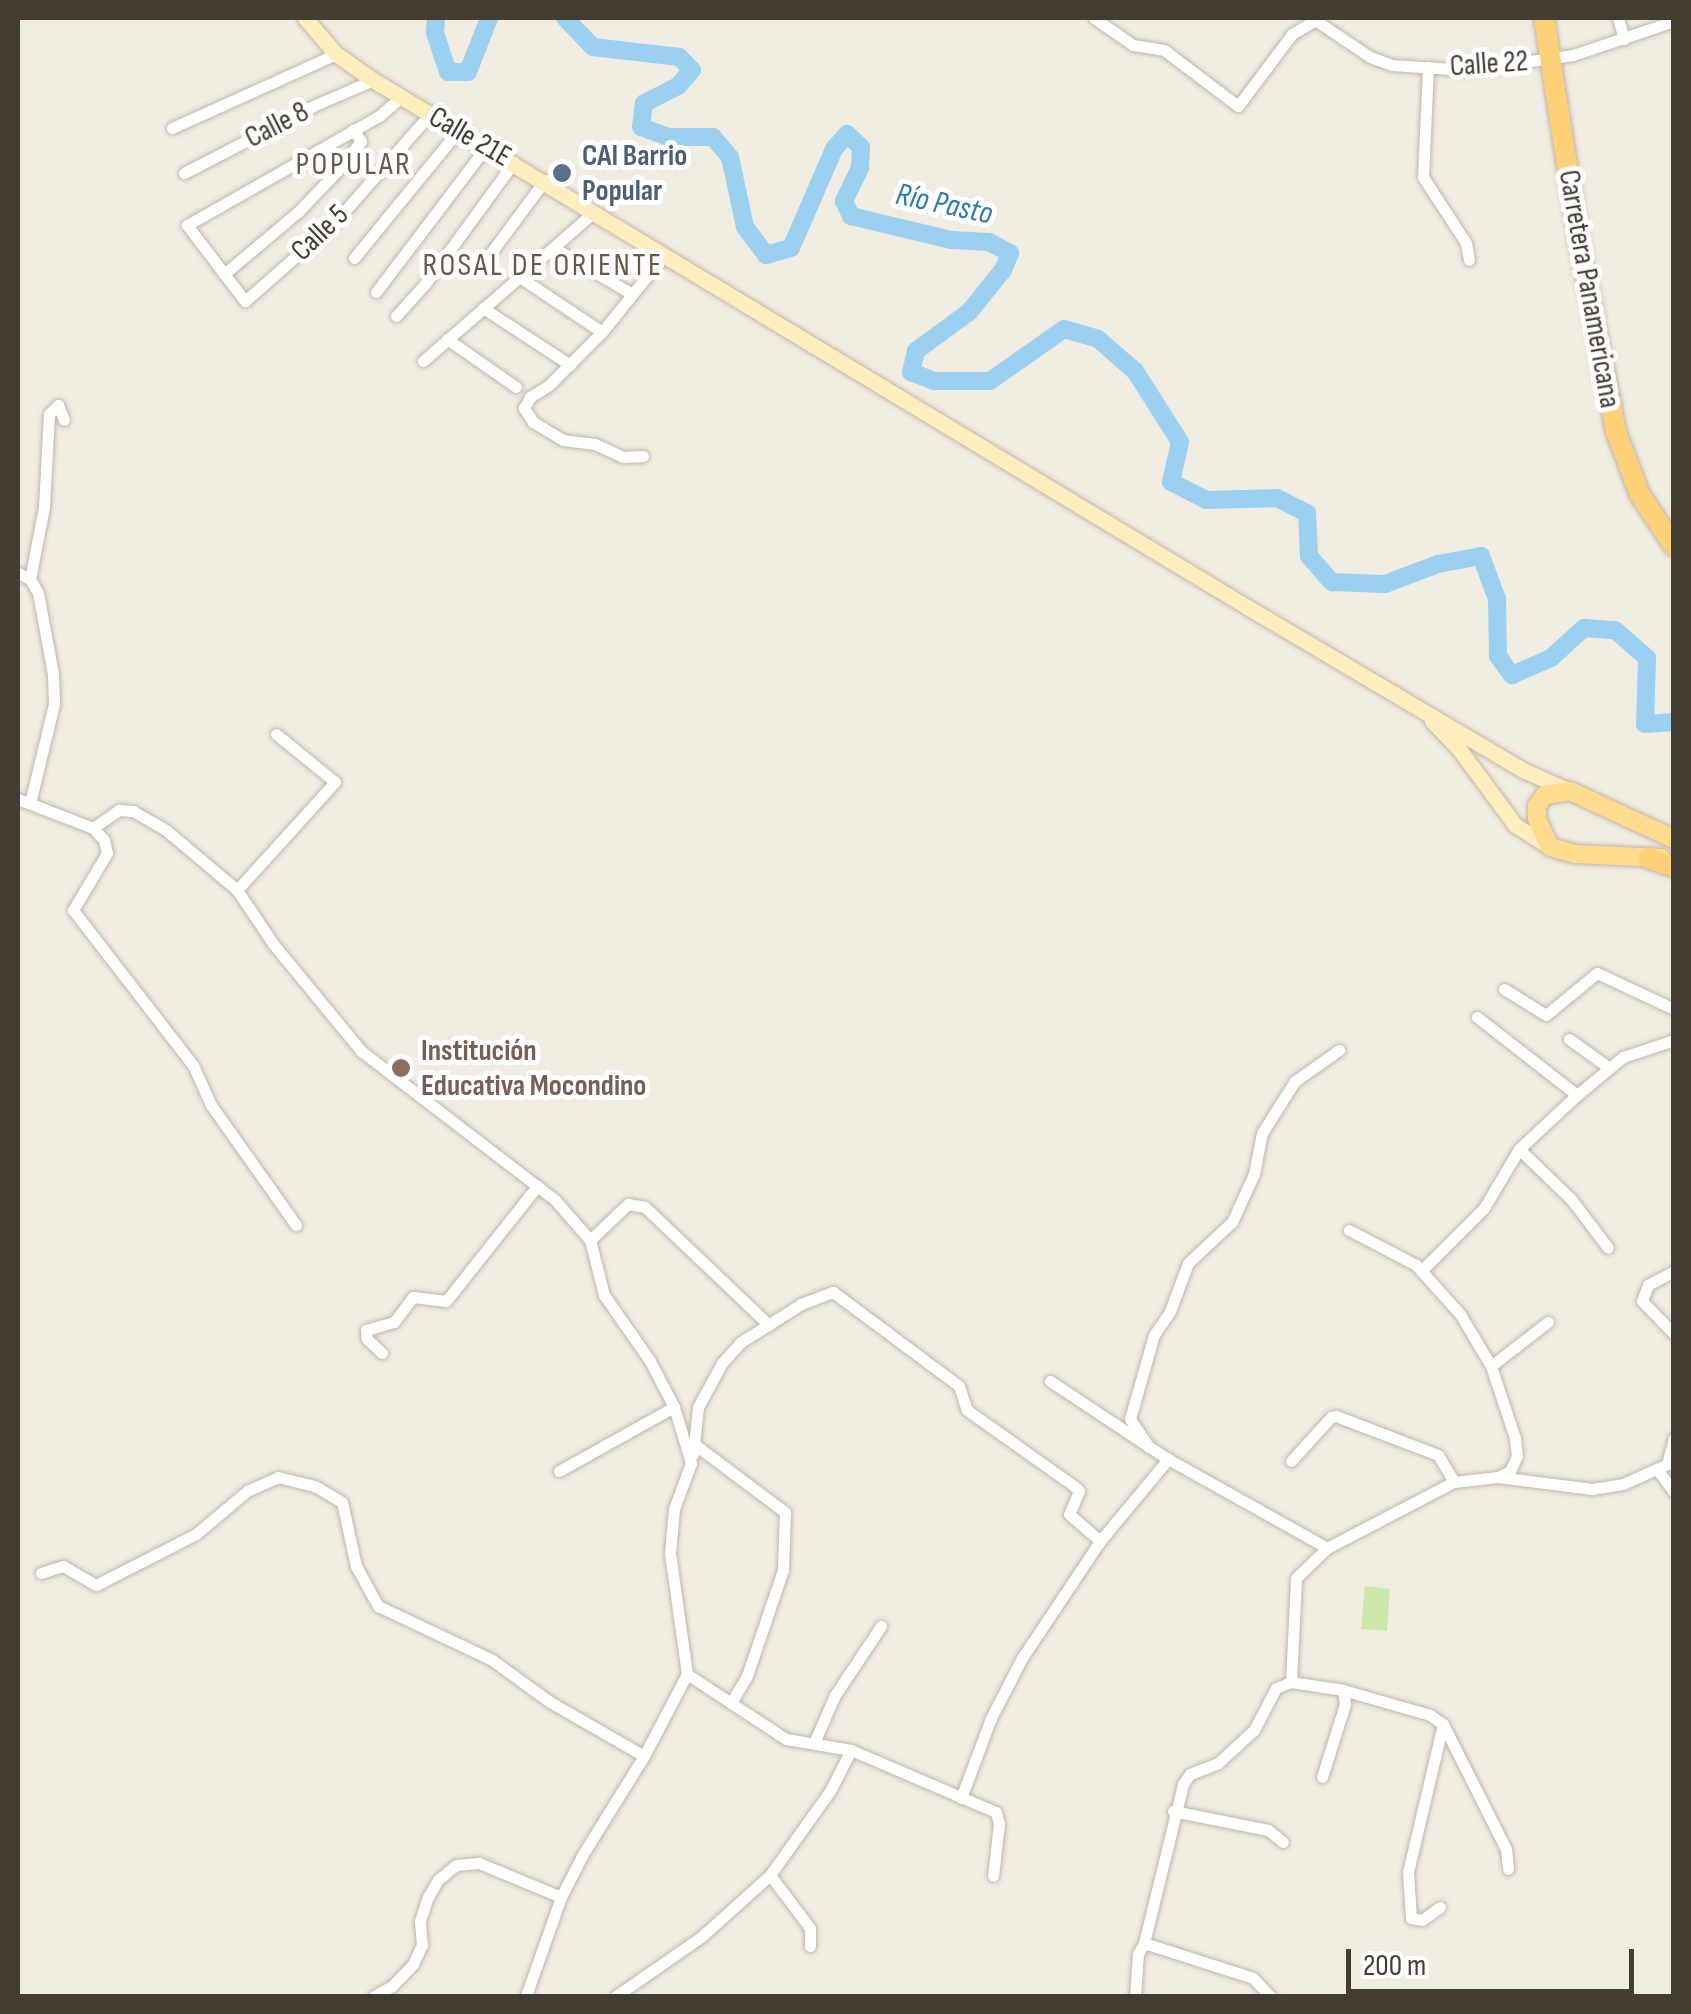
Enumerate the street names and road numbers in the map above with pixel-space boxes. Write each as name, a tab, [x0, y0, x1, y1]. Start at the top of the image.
street label: Calle 22	[1449, 43, 1529, 85]
street label: Calle 8	[239, 94, 315, 156]
street label: Calle 21E	[422, 99, 518, 175]
street label: Carretera Panamericana	[1550, 167, 1628, 411]
street label: Calle 5	[284, 197, 356, 269]

